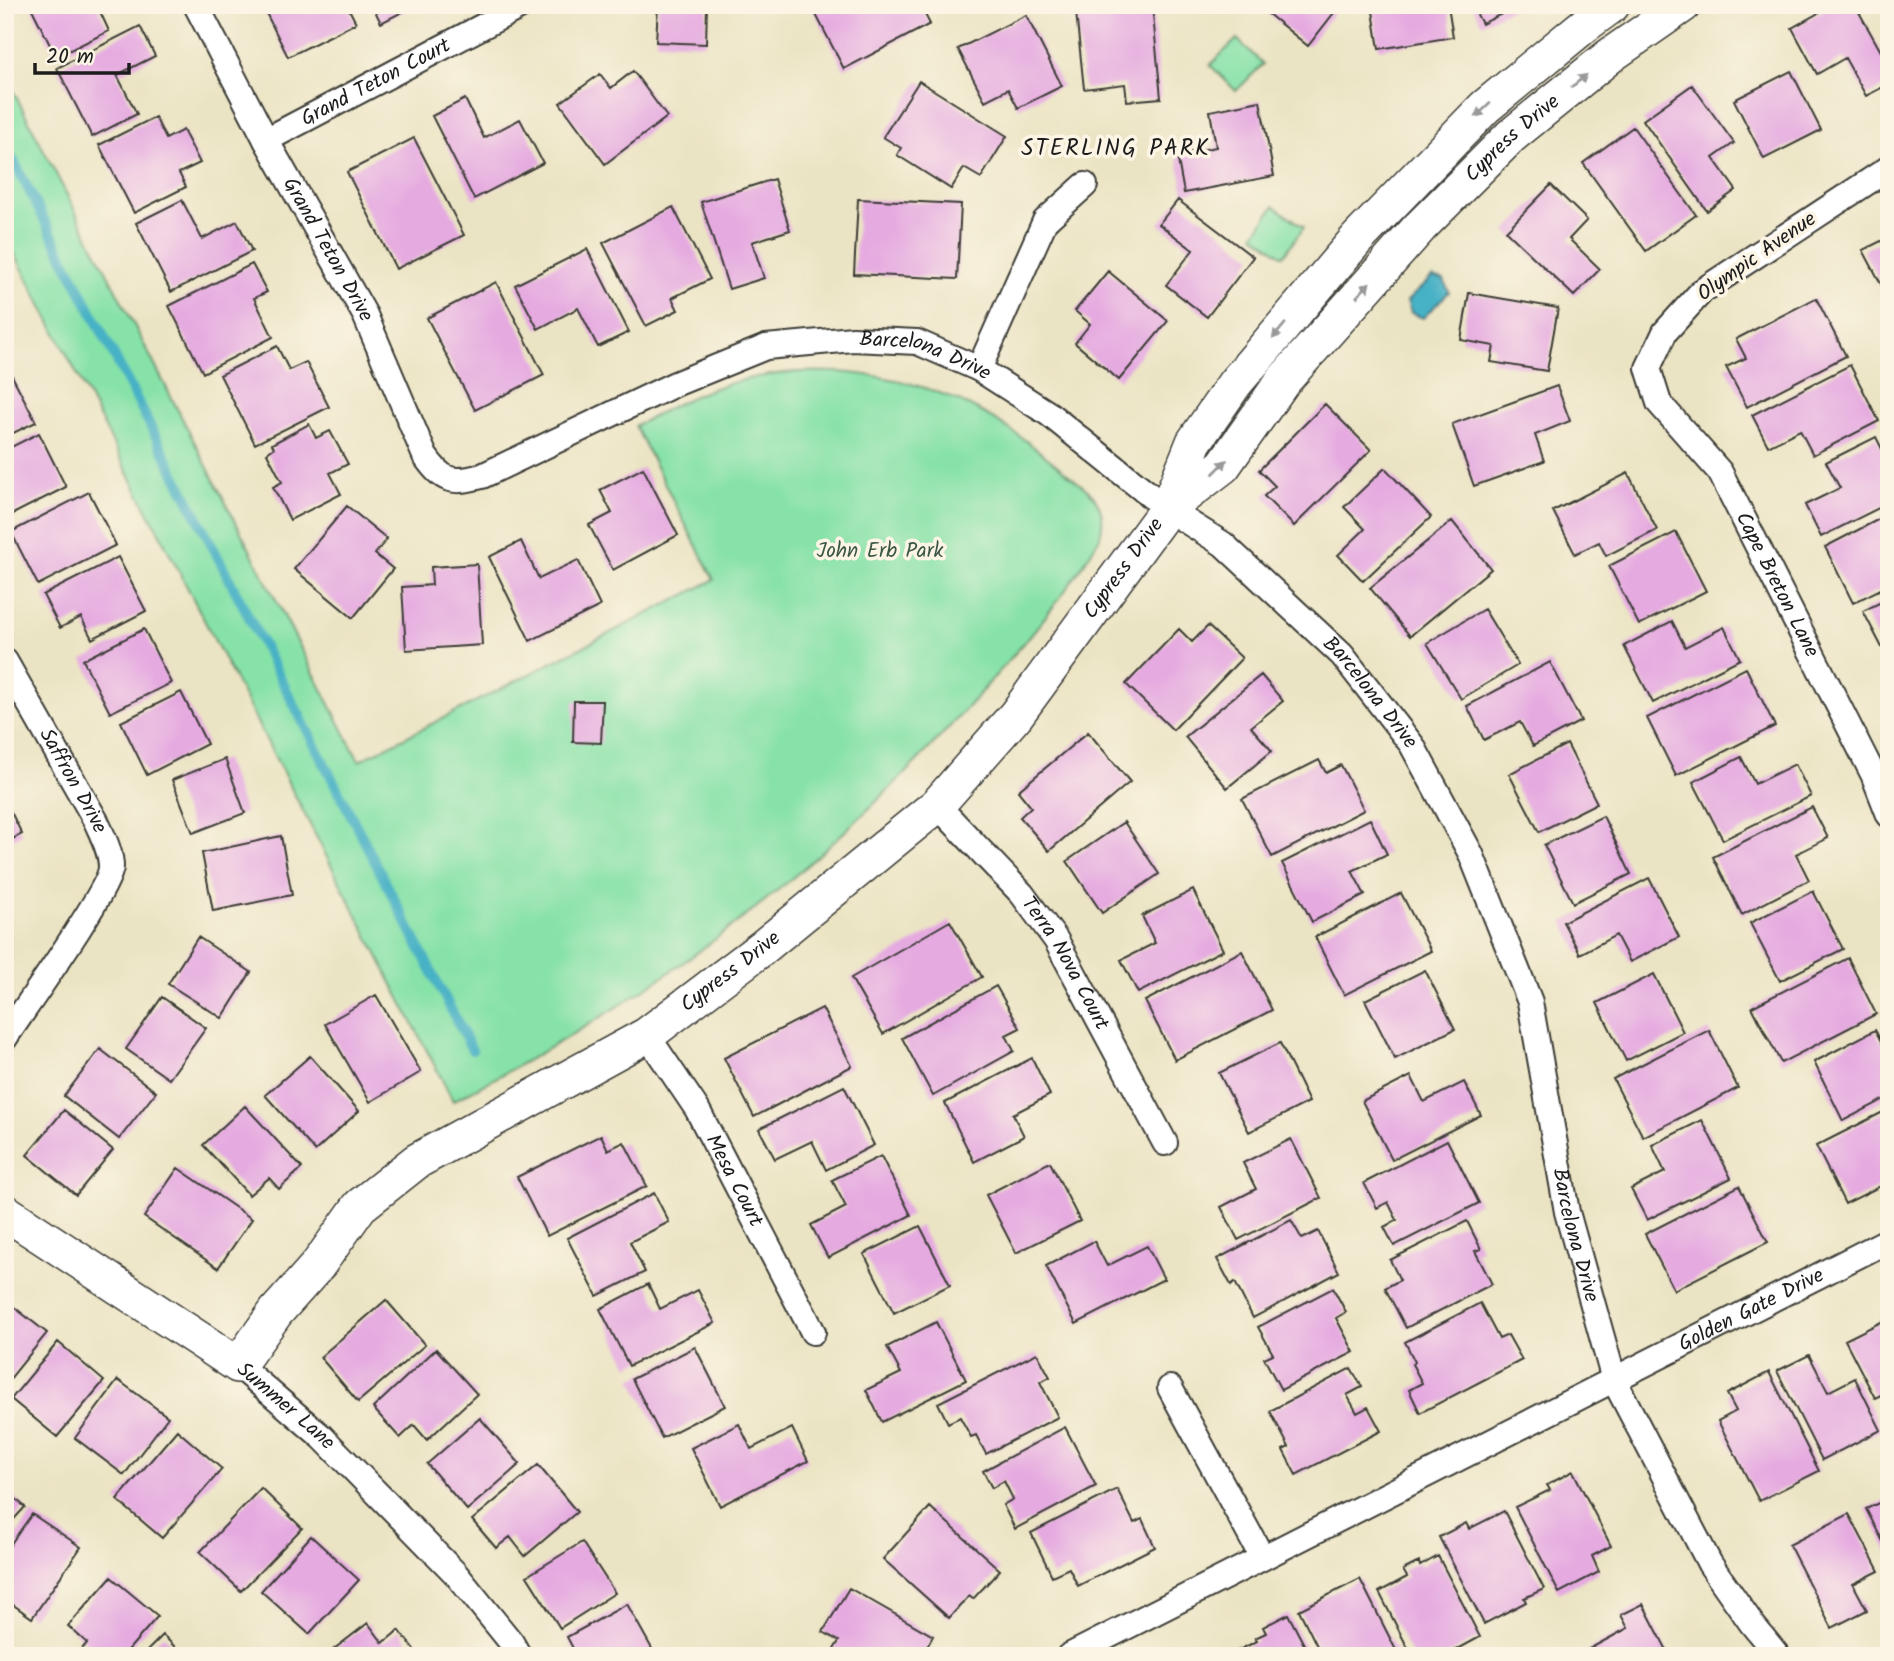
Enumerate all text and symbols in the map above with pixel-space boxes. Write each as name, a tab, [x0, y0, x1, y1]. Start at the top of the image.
street label: Grand Teton Court	[295, 29, 457, 135]
scale bar	[35, 32, 130, 76]
text: 20 m	[46, 41, 94, 74]
one-way arrow	[1570, 74, 1587, 89]
street label: Cypress Drive	[1457, 86, 1568, 190]
one-way arrow	[1475, 101, 1492, 117]
district label: STERLING PARK	[1021, 131, 1211, 167]
street label: Grand Teton Drive	[274, 171, 383, 327]
street label: Olympic Avenue	[1691, 203, 1824, 310]
one-way arrow	[1355, 282, 1371, 299]
one-way arrow	[1271, 322, 1287, 340]
street label: Barcelona Drive	[859, 323, 998, 390]
one-way arrow	[1212, 458, 1229, 475]
street label: Cape Breton Lane	[1726, 506, 1828, 664]
street label: Cypress Drive	[1075, 510, 1172, 626]
park label: John Erb Park	[817, 535, 944, 568]
street label: Barcelona Drive	[1315, 628, 1426, 757]
street label: Saffron Drive	[30, 722, 116, 839]
street label: Terra Nova Court	[1013, 889, 1118, 1037]
street label: Cypress Drive	[673, 922, 788, 1021]
street label: Mesa Court	[696, 1128, 772, 1234]
street label: Barcelona Drive	[1543, 1166, 1608, 1306]
street label: Golden Gate Drive	[1673, 1259, 1830, 1361]
street label: Summer Lane	[229, 1354, 343, 1458]

